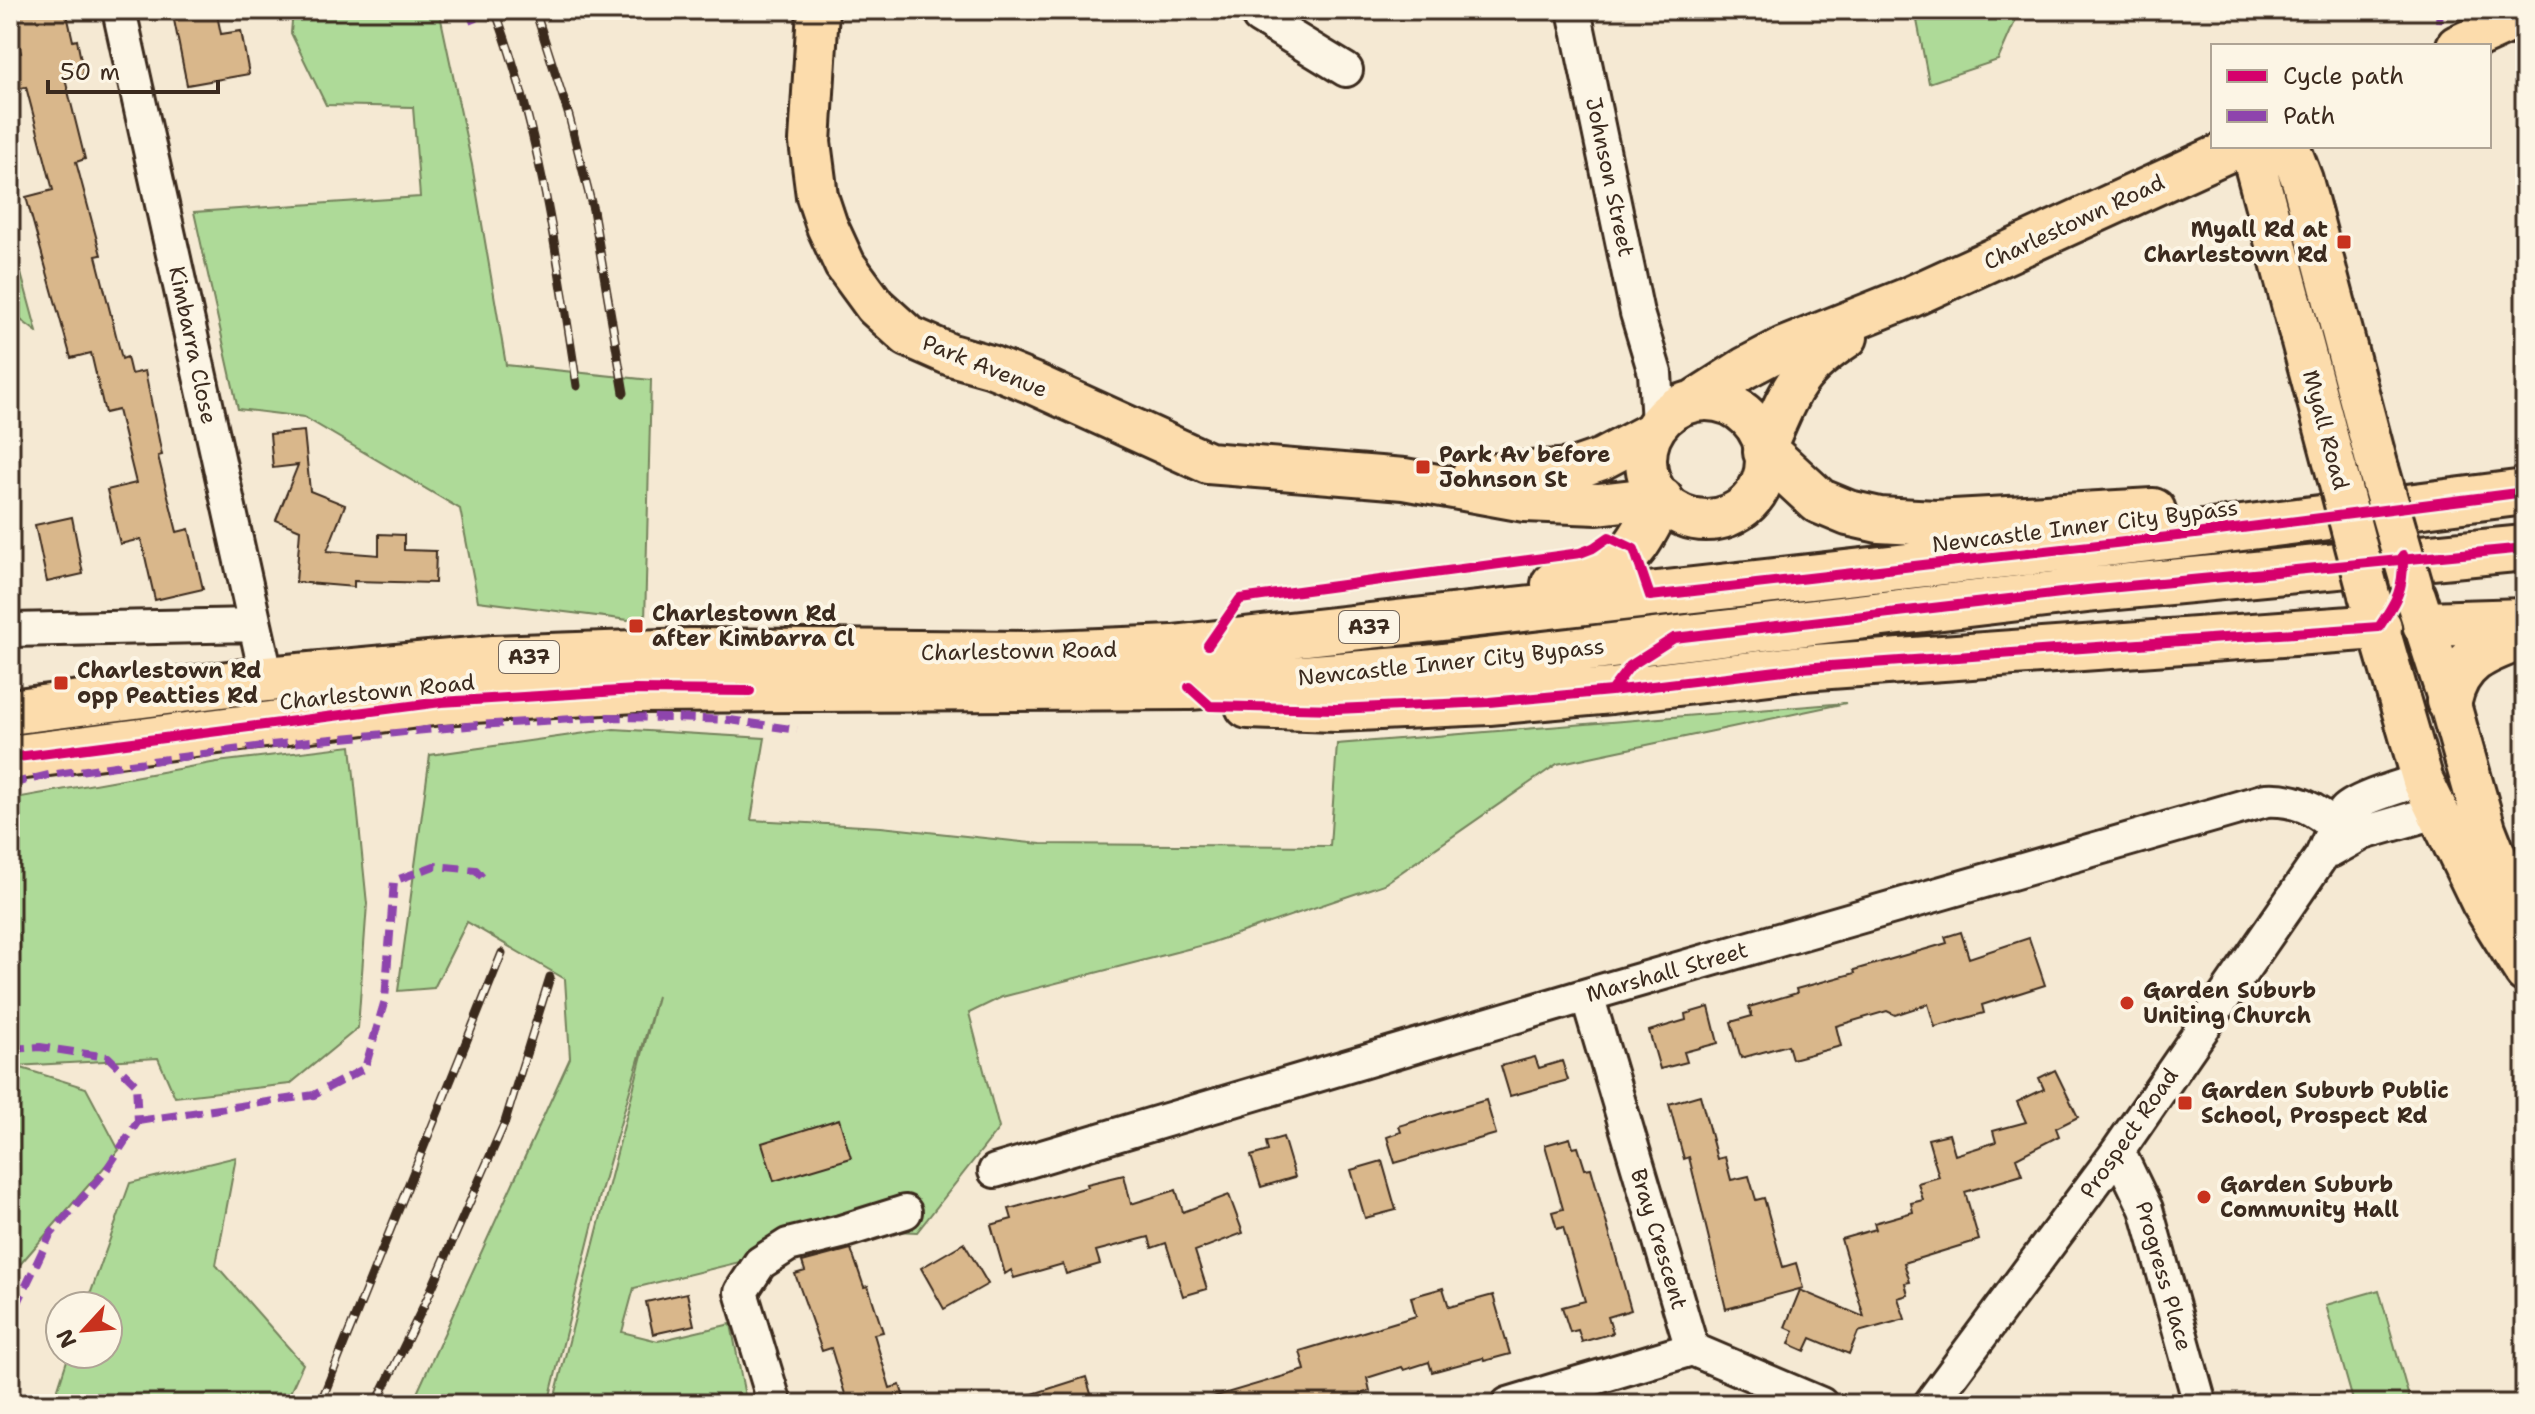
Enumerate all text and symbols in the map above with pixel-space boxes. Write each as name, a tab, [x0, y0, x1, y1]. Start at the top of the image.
scale bar	[48, 44, 218, 94]
legend	[2211, 44, 2491, 148]
text: 50 m	[60, 56, 120, 88]
text: Cycle path	[2283, 60, 2404, 92]
street label: Johnson Street	[1579, 95, 1641, 259]
text: Path	[2283, 100, 2335, 132]
street label: Charlestown Road	[1979, 167, 2169, 277]
place label: Myall Rd at Charlestown Rd	[2143, 215, 2328, 269]
marker: Myall Rd at Charlestown Rd	[2335, 233, 2353, 251]
street label: Kimbarra Close	[162, 263, 224, 427]
street label: Park Avenue	[918, 328, 1052, 404]
street label: Myall Road	[2296, 367, 2356, 493]
place label: Park Av before Johnson St	[1439, 440, 1610, 494]
marker: Park Av before Johnson St	[1414, 458, 1432, 476]
street label: Newcastle Inner City Bypass	[1930, 493, 2240, 559]
place label: Charlestown Rd after Kimbarra Cl	[652, 599, 855, 653]
road number: A37	[1339, 611, 1399, 643]
marker: Charlestown Rd after Kimbarra Cl	[627, 617, 645, 635]
street label: Newcastle Inner City Bypass	[1296, 631, 1606, 693]
street label: Charlestown Road	[921, 635, 1117, 667]
road number: A37	[499, 641, 559, 673]
place label: Charlestown Rd opp Peatties Rd	[77, 656, 262, 710]
street label: Charlestown Road	[278, 667, 476, 717]
marker: Charlestown Rd opp Peatties Rd	[52, 674, 70, 692]
street label: Marshall Street	[1583, 935, 1751, 1009]
place label: Garden Suburb Uniting Church	[2143, 976, 2316, 1030]
marker: Garden Suburb Uniting Church	[2118, 994, 2136, 1012]
street label: Prospect Road	[2073, 1062, 2185, 1204]
place label: Garden Suburb Public School, Prospect Rd	[2201, 1076, 2449, 1130]
marker: Garden Suburb Public School, Prospect Rd	[2176, 1094, 2194, 1112]
street label: Bray Crescent	[1624, 1165, 1694, 1313]
place label: Garden Suburb Community Hall	[2220, 1170, 2399, 1224]
marker: Garden Suburb Community Hall	[2195, 1188, 2213, 1206]
street label: Progress Place	[2129, 1198, 2199, 1354]
north arrow	[44, 1290, 124, 1370]
text: N	[50, 1324, 83, 1353]

